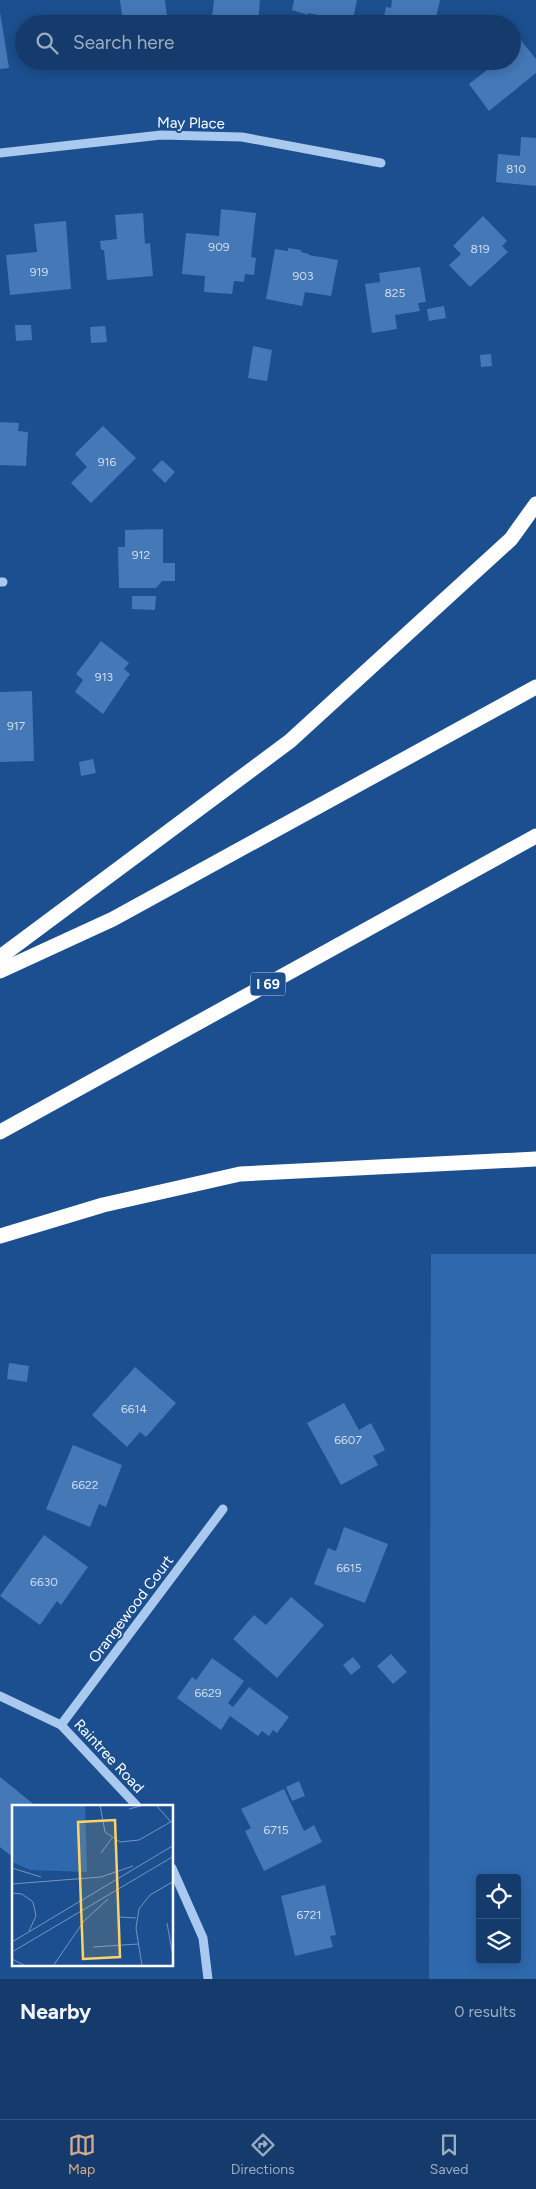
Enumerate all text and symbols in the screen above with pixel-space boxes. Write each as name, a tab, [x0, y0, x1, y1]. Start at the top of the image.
search box	[15, 15, 521, 70]
icon: search	[33, 29, 61, 57]
text: Search here	[73, 31, 175, 54]
street label: May Place	[157, 113, 225, 133]
house number: 810	[506, 162, 526, 176]
house number: 909	[208, 240, 230, 254]
house number: 819	[470, 242, 490, 256]
house number: 919	[30, 265, 48, 279]
house number: 903	[292, 269, 314, 283]
house number: 825	[385, 286, 406, 300]
house number: 916	[98, 455, 116, 469]
house number: 912	[132, 548, 150, 562]
house number: 913	[95, 670, 113, 684]
house number: 917	[7, 719, 26, 733]
road number: I 69	[250, 972, 286, 996]
house number: 6614	[121, 1402, 148, 1416]
house number: 6607	[334, 1433, 362, 1447]
house number: 6622	[71, 1478, 99, 1492]
street label: Orangewood Court	[85, 1552, 177, 1666]
house number: 6615	[336, 1561, 362, 1575]
house number: 6630	[30, 1575, 58, 1589]
house number: 6629	[194, 1686, 222, 1700]
street label: Raintree Road	[70, 1715, 148, 1797]
inset map	[12, 1805, 174, 1966]
house number: 6715	[263, 1823, 289, 1837]
map controls	[476, 1874, 521, 1964]
button: locate	[476, 1874, 521, 1919]
house number: 6721	[297, 1908, 321, 1922]
button: layers	[476, 1919, 521, 1964]
text: Nearby	[20, 1999, 91, 2024]
text: 0 results	[454, 2002, 516, 2021]
tab: Map	[68, 2131, 96, 2178]
tab: Directions	[231, 2131, 295, 2178]
tab: Saved	[430, 2131, 468, 2178]

